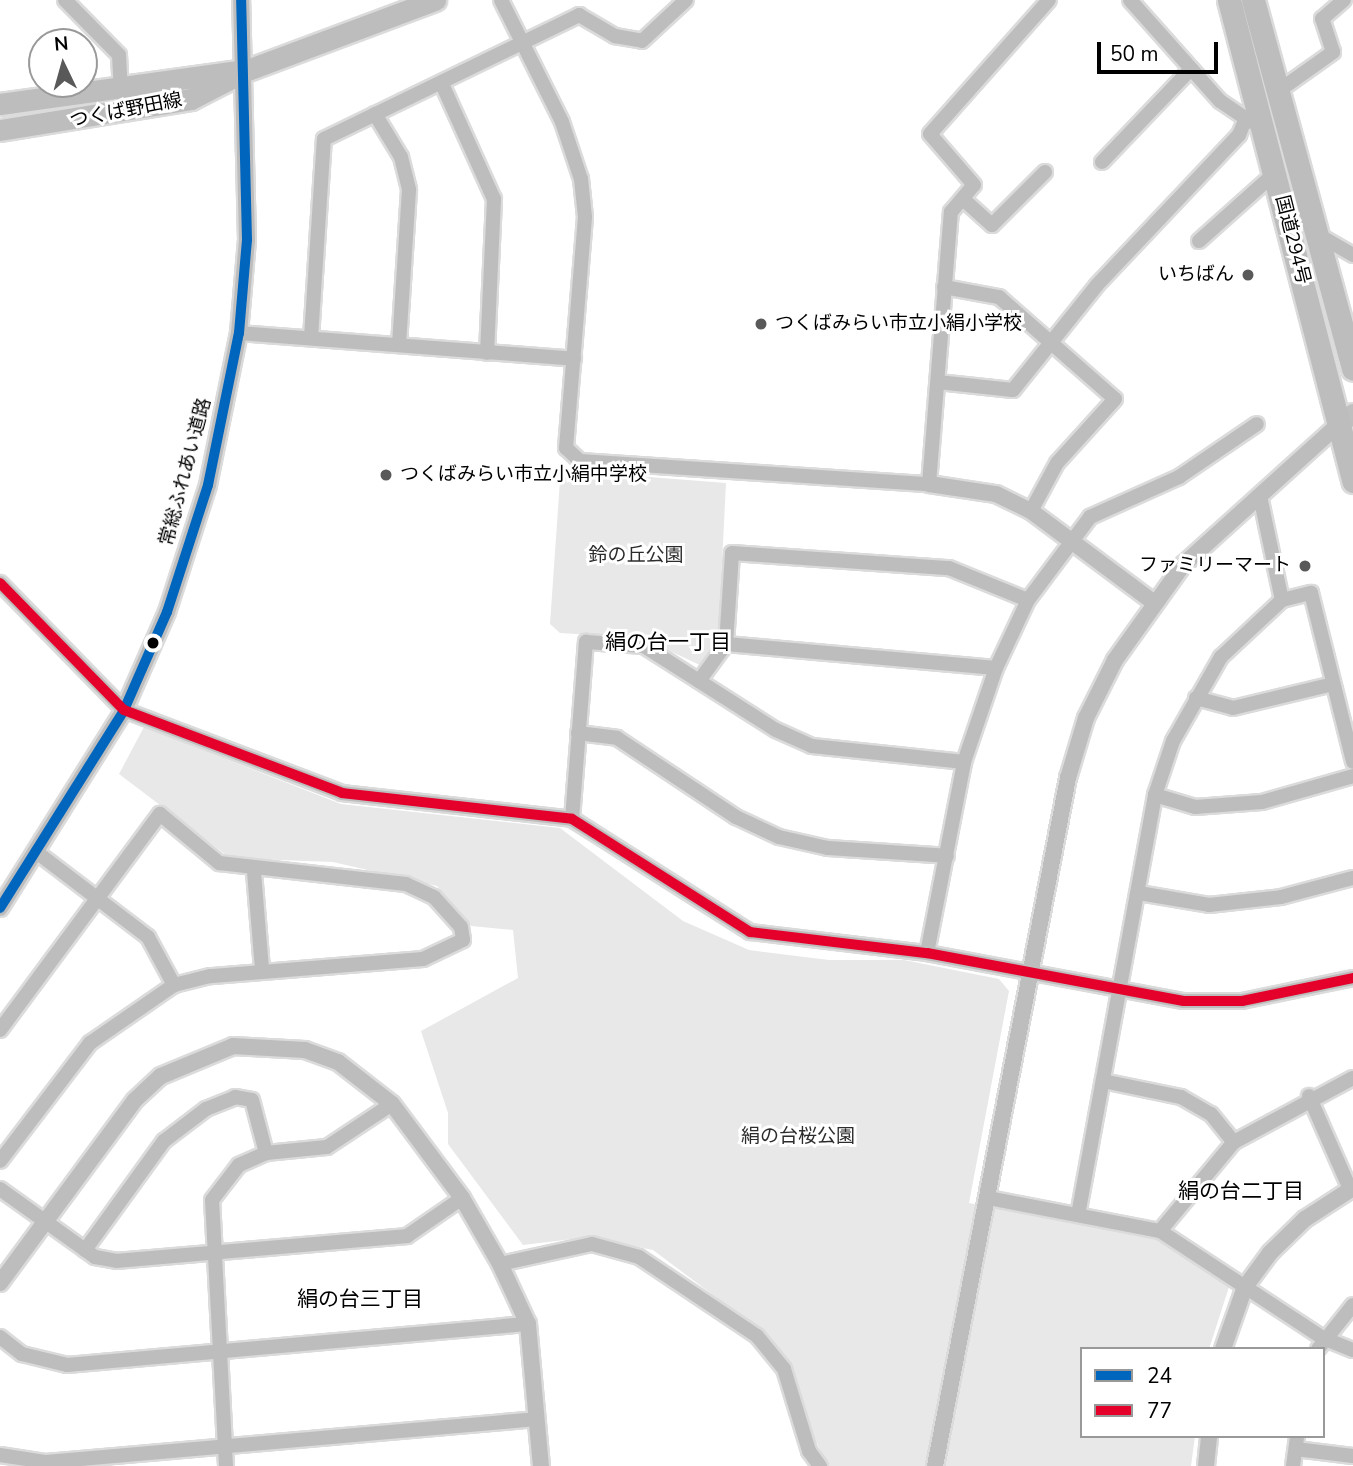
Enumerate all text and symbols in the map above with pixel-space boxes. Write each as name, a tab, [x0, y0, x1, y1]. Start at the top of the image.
north arrow	[28, 28, 98, 98]
scale bar	[1101, 28, 1222, 72]
text: N	[53, 31, 70, 58]
text: 50 m	[1110, 40, 1159, 68]
street label: つくば野田線	[68, 89, 184, 133]
street label: 国道294号	[1270, 193, 1314, 287]
place label: いちばん	[1158, 264, 1234, 286]
marker: いちばん	[1240, 267, 1256, 283]
place label: つくばみらい市立小絹小学校	[775, 313, 1022, 335]
marker: つくばみらい市立小絹小学校	[753, 316, 769, 332]
street label: 常総ふれあい道路	[155, 396, 217, 548]
place label: つくばみらい市立小絹中学校	[400, 464, 647, 486]
marker: つくばみらい市立小絹中学校	[378, 467, 394, 483]
park label: 鈴の丘公園	[589, 545, 683, 567]
place label: ファミリーマート	[1139, 555, 1291, 577]
marker: ファミリーマート	[1297, 558, 1313, 574]
district label: 絹の台一丁目	[605, 629, 731, 655]
unlabelled marker	[146, 636, 160, 650]
park label: 絹の台桜公園	[741, 1126, 855, 1148]
district label: 絹の台二丁目	[1178, 1178, 1304, 1204]
district label: 絹の台三丁目	[297, 1286, 423, 1312]
legend	[1080, 1347, 1325, 1438]
text: 24	[1147, 1362, 1172, 1390]
text: 77	[1147, 1397, 1172, 1425]

